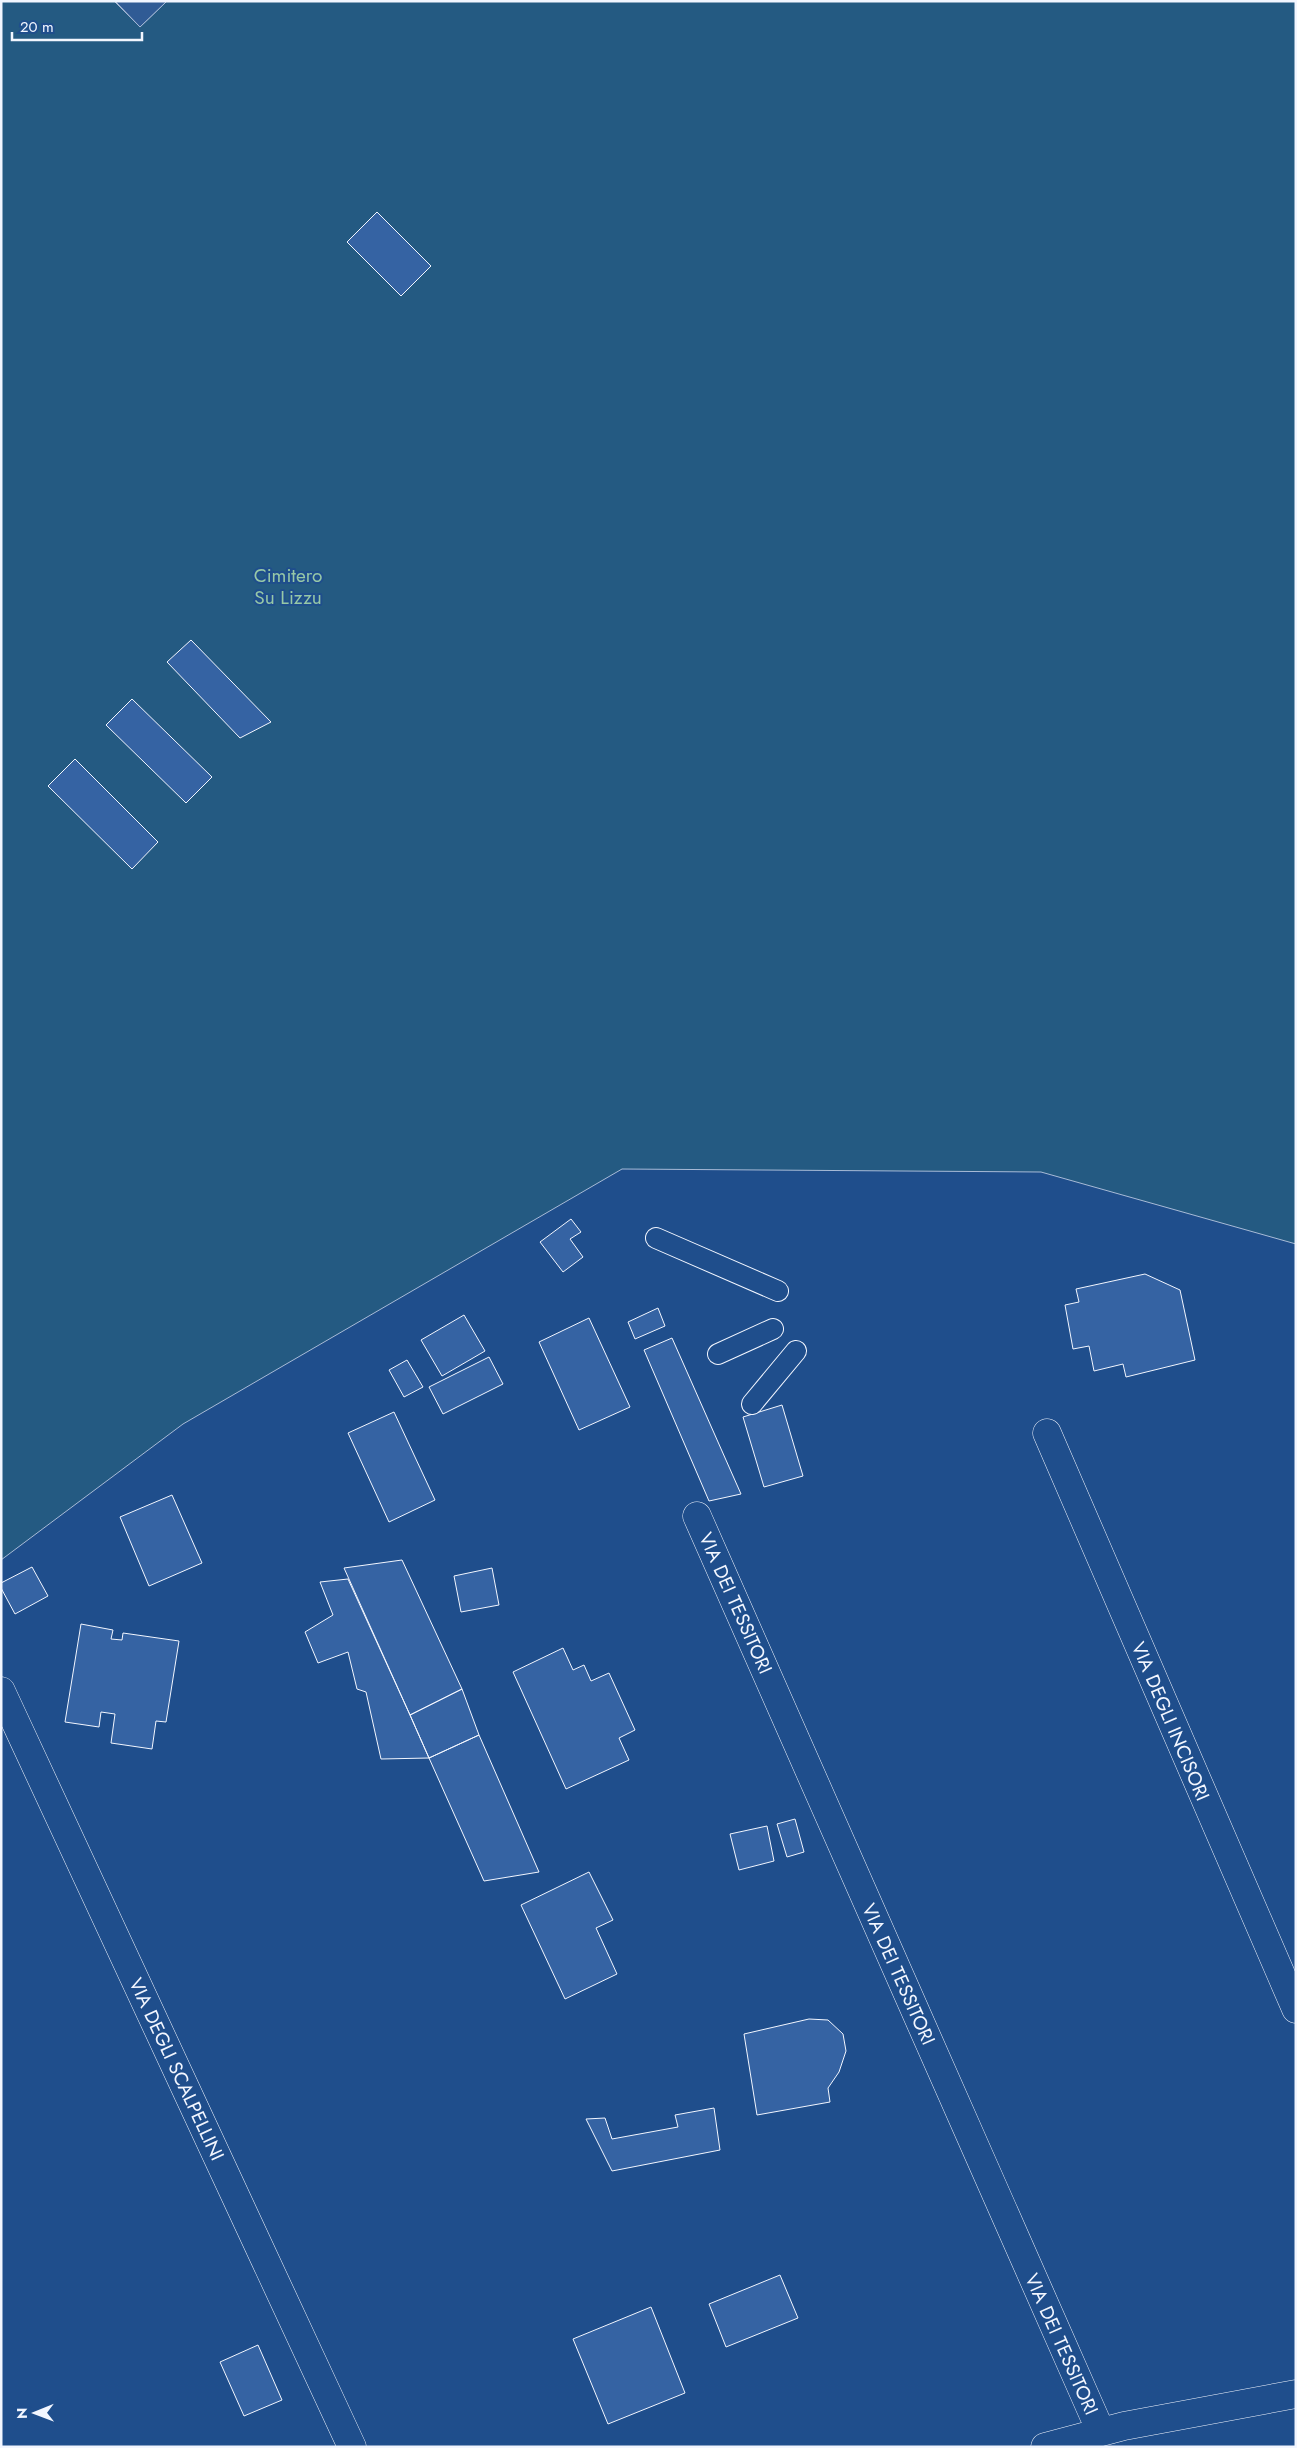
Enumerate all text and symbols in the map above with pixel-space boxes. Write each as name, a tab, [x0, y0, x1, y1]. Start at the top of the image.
scale bar	[12, 10, 142, 42]
text: 20 m	[20, 16, 54, 38]
park label: Cimitero Su Lizzu	[254, 562, 322, 611]
street label: VIA DEI TESSITORI	[692, 1528, 779, 1678]
street label: VIA DEGLI INCISORI	[1125, 1638, 1216, 1805]
street label: VIA DEI TESSITORI	[855, 1899, 942, 2049]
street label: VIA DEGLI SCALPELLINI	[122, 1973, 231, 2165]
street label: VIA DEI TESSITORI	[1018, 2269, 1105, 2419]
north arrow	[10, 2388, 60, 2438]
text: N	[12, 2407, 32, 2419]

